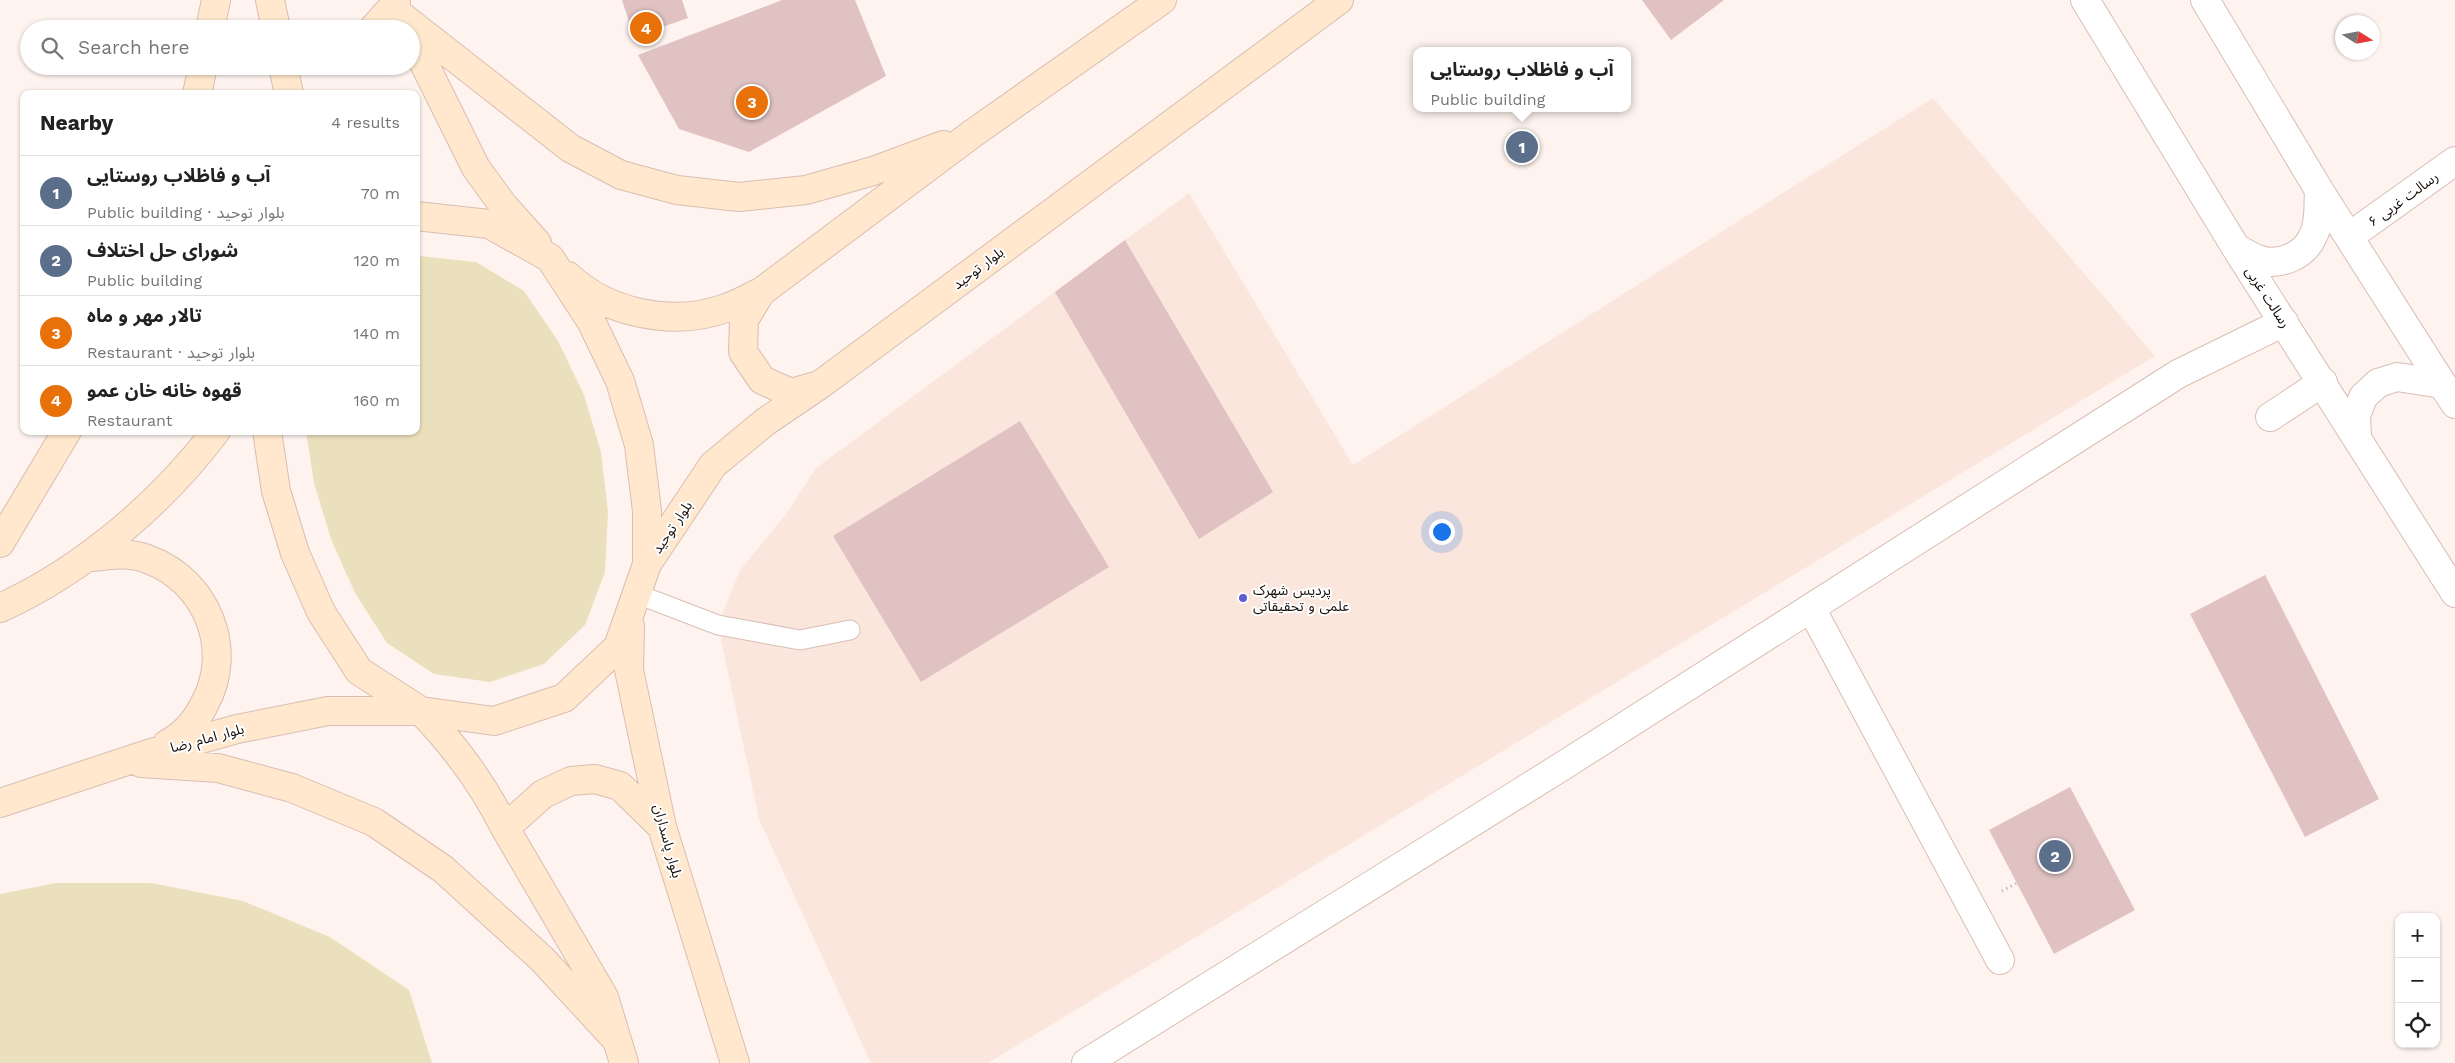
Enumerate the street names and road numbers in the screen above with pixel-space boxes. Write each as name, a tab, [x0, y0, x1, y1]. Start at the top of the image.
street label: رسالت غربی ۶	[2365, 168, 2442, 231]
street label: بلوار توحید	[949, 244, 1007, 293]
street label: رسالت غربی	[2241, 263, 2294, 331]
street label: بلوار توحید	[649, 498, 696, 557]
street label: بلوار امام رضا	[168, 720, 247, 758]
street label: بلوار پاسداران	[648, 802, 686, 880]

